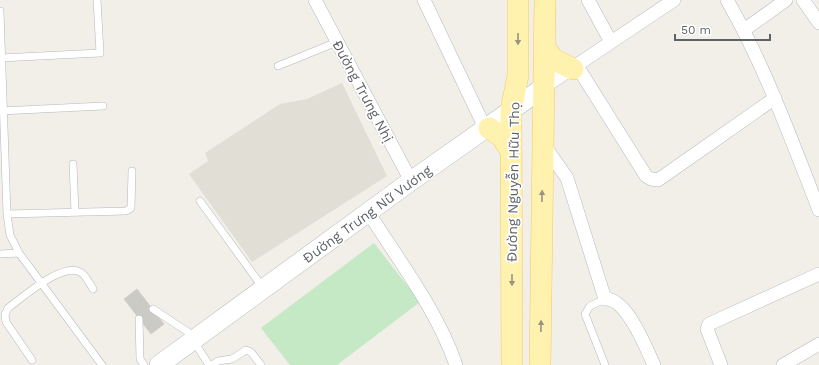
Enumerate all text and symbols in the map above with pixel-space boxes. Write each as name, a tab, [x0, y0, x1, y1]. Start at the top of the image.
scale bar	[675, 16, 770, 42]
text: 50 m	[681, 23, 711, 37]
one-way arrow	[515, 33, 521, 46]
street label: Đường Trưng Nhị	[329, 37, 397, 145]
street label: Đường Nguyễn Hữu Thọ	[504, 102, 522, 262]
street label: Đường Trưng Nữ Vương	[299, 162, 435, 266]
one-way arrow	[539, 189, 545, 202]
one-way arrow	[509, 274, 515, 287]
one-way arrow	[538, 319, 544, 332]

